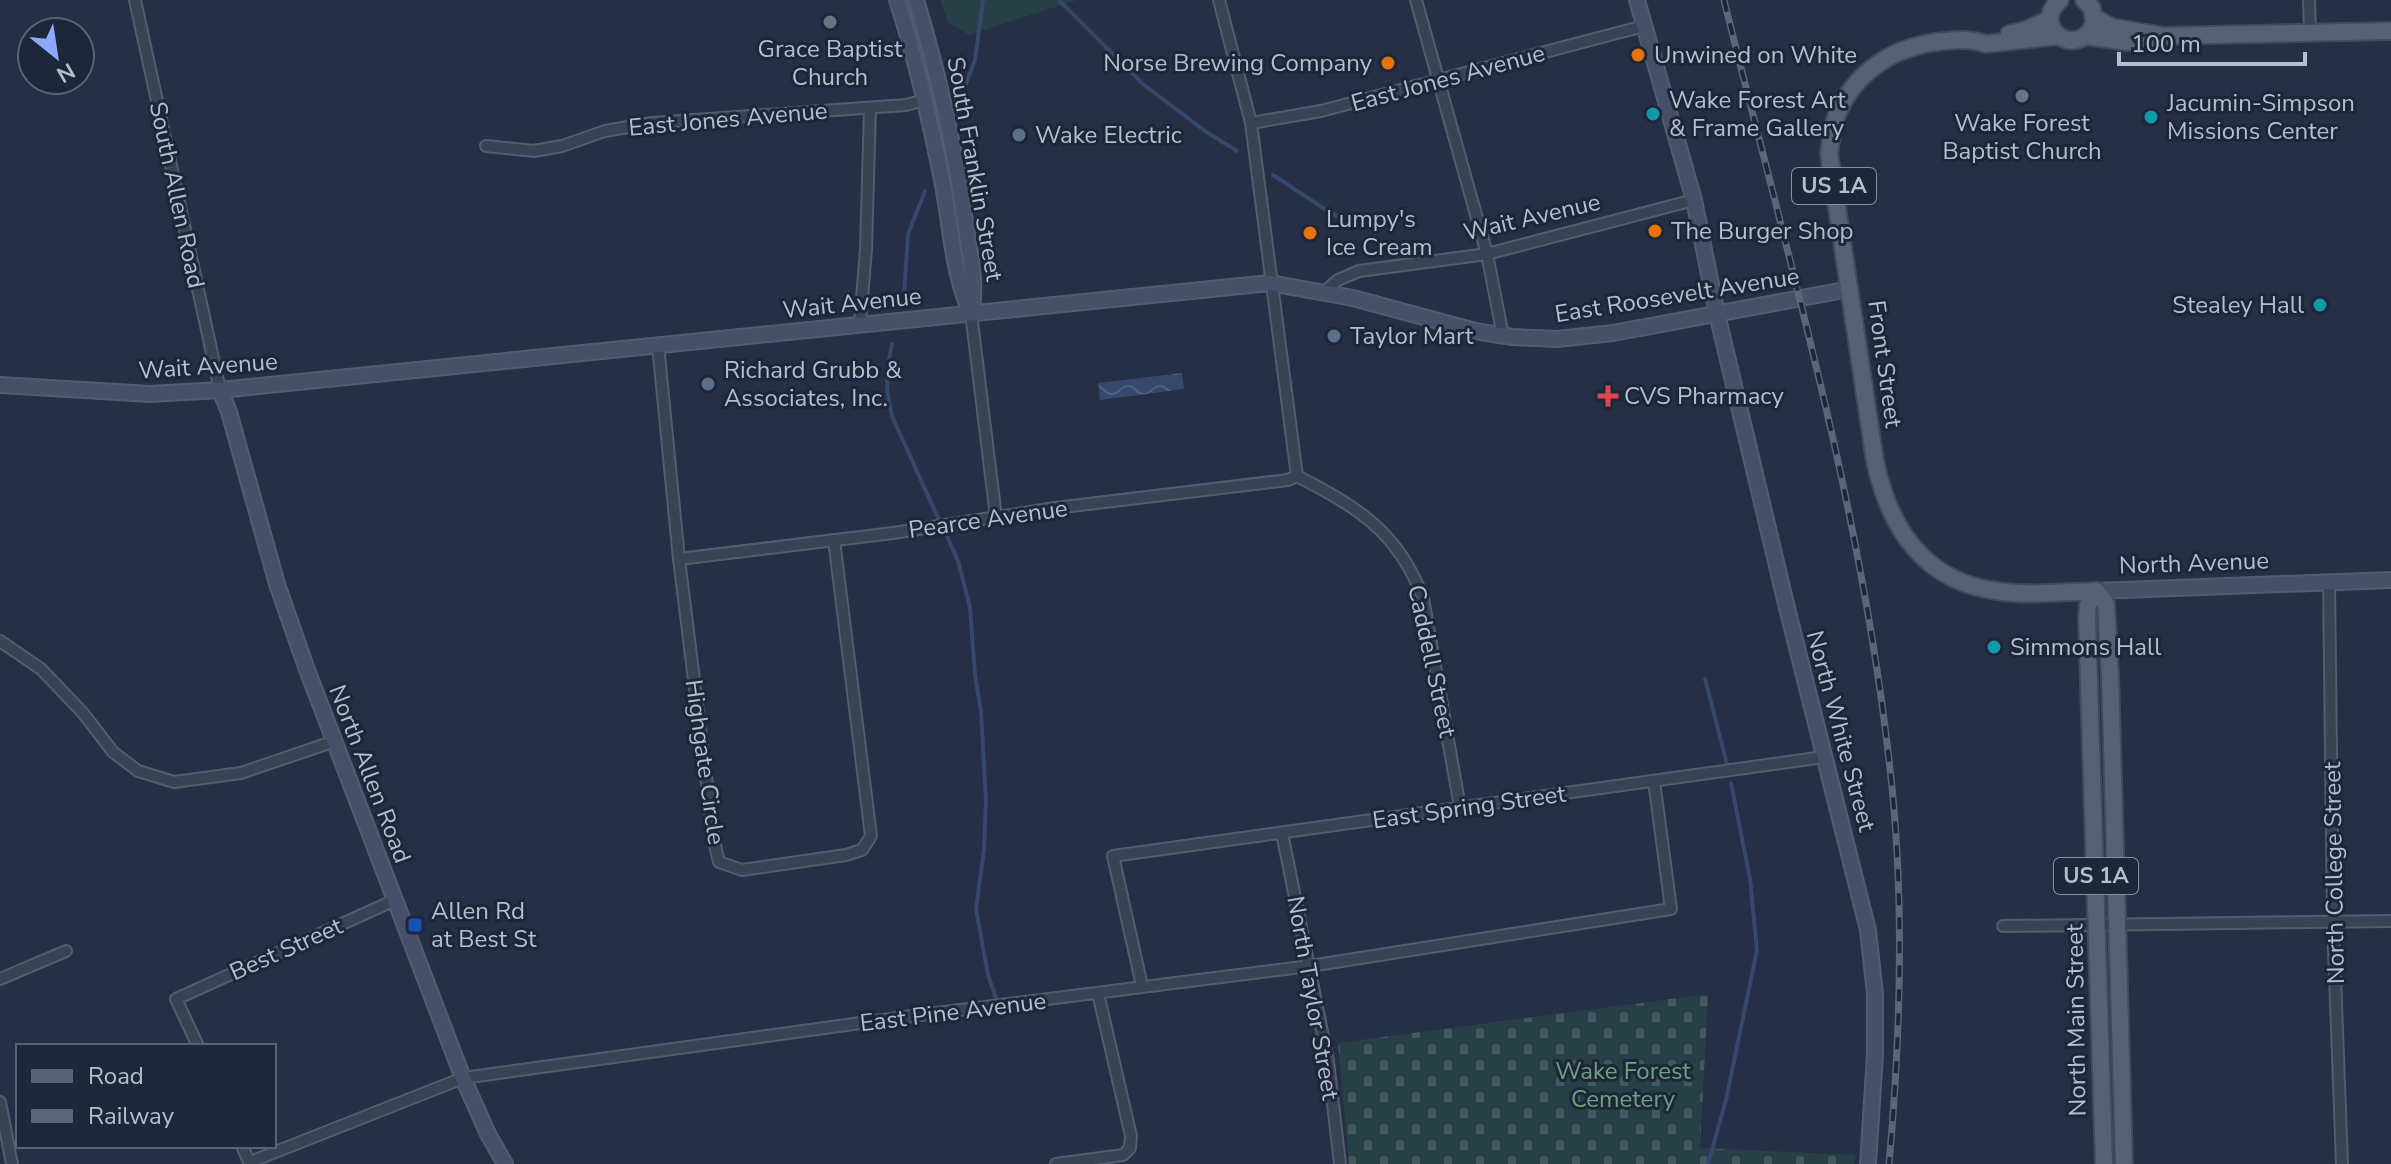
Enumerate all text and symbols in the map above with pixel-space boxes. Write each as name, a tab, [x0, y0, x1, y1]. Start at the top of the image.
marker: Grace Baptist Church	[821, 13, 839, 31]
north arrow	[16, 16, 96, 96]
scale bar	[2119, 16, 2305, 66]
text: 100 m	[2131, 28, 2201, 60]
place label: Grace Baptist Church	[757, 33, 903, 93]
street label: East Jones Avenue	[1348, 37, 1548, 119]
place label: Unwined on White	[1654, 39, 1857, 71]
marker: Unwined on White	[1629, 46, 1647, 64]
place label: Norse Brewing Company	[1103, 47, 1373, 79]
street label: South Franklin Street	[939, 54, 1011, 284]
marker: Norse Brewing Company	[1379, 54, 1397, 72]
text: N	[51, 55, 80, 90]
place label: Wake Forest Art & Frame Gallery	[1669, 84, 1846, 144]
marker: Wake Forest Baptist Church	[2013, 87, 2031, 105]
place label: Jacumin-Simpson Missions Center	[2166, 87, 2355, 147]
street label: East Jones Avenue	[627, 94, 829, 144]
street label: South Allen Road	[142, 99, 212, 291]
marker: Wake Forest Art & Frame Gallery	[1644, 105, 1662, 123]
place label: Wake Forest Baptist Church	[1942, 107, 2102, 167]
marker: Jacumin-Simpson Missions Center	[2142, 108, 2160, 126]
place label: Wake Electric	[1035, 119, 1182, 151]
marker: Wake Electric	[1010, 126, 1028, 144]
road number: US 1A	[1792, 168, 1876, 204]
street label: Wait Avenue	[1460, 186, 1604, 248]
place label: Lumpy's Ice Cream	[1326, 203, 1433, 263]
place label: The Burger Shop	[1671, 215, 1853, 247]
marker: The Burger Shop	[1646, 222, 1664, 240]
marker: Lumpy's Ice Cream	[1301, 224, 1319, 242]
street label: East Roosevelt Avenue	[1552, 260, 1802, 330]
street label: Wait Avenue	[781, 280, 923, 326]
place label: Stealey Hall	[2172, 289, 2304, 321]
marker: Stealey Hall	[2311, 296, 2329, 314]
street label: Front Street	[1860, 298, 1910, 430]
place label: Taylor Mart	[1350, 320, 1474, 352]
marker: Taylor Mart	[1325, 327, 1343, 345]
street label: Wait Avenue	[137, 345, 279, 387]
place label: Richard Grubb & Associates, Inc.	[724, 354, 902, 414]
marker: Richard Grubb & Associates, Inc.	[699, 375, 717, 393]
place label: CVS Pharmacy	[1624, 380, 1785, 412]
marker: CVS Pharmacy	[1599, 387, 1617, 405]
street label: Pearce Avenue	[907, 492, 1069, 546]
street label: North Avenue	[2118, 544, 2270, 582]
street label: Caddell Street	[1400, 582, 1464, 741]
street label: North White Street	[1799, 627, 1883, 836]
place label: Simmons Hall	[2010, 631, 2161, 663]
marker: Simmons Hall	[1985, 638, 2003, 656]
street label: Highgate Circle	[678, 677, 732, 847]
street label: North Allen Road	[321, 680, 419, 868]
street label: North College Street	[2316, 761, 2352, 985]
street label: East Spring Street	[1370, 778, 1568, 836]
road number: US 1A	[2054, 858, 2138, 894]
street label: North Taylor Street	[1279, 893, 1347, 1103]
place label: Allen Rd at Best St	[431, 895, 537, 955]
street label: Best Street	[224, 910, 348, 988]
marker: Allen Rd at Best St	[406, 916, 424, 934]
street label: North Main Street	[2058, 923, 2094, 1117]
street label: East Pine Avenue	[858, 985, 1048, 1039]
legend	[16, 1044, 276, 1148]
park label: Wake Forest Cemetery	[1555, 1055, 1691, 1115]
text: Road	[88, 1060, 144, 1092]
text: Railway	[88, 1100, 175, 1132]

